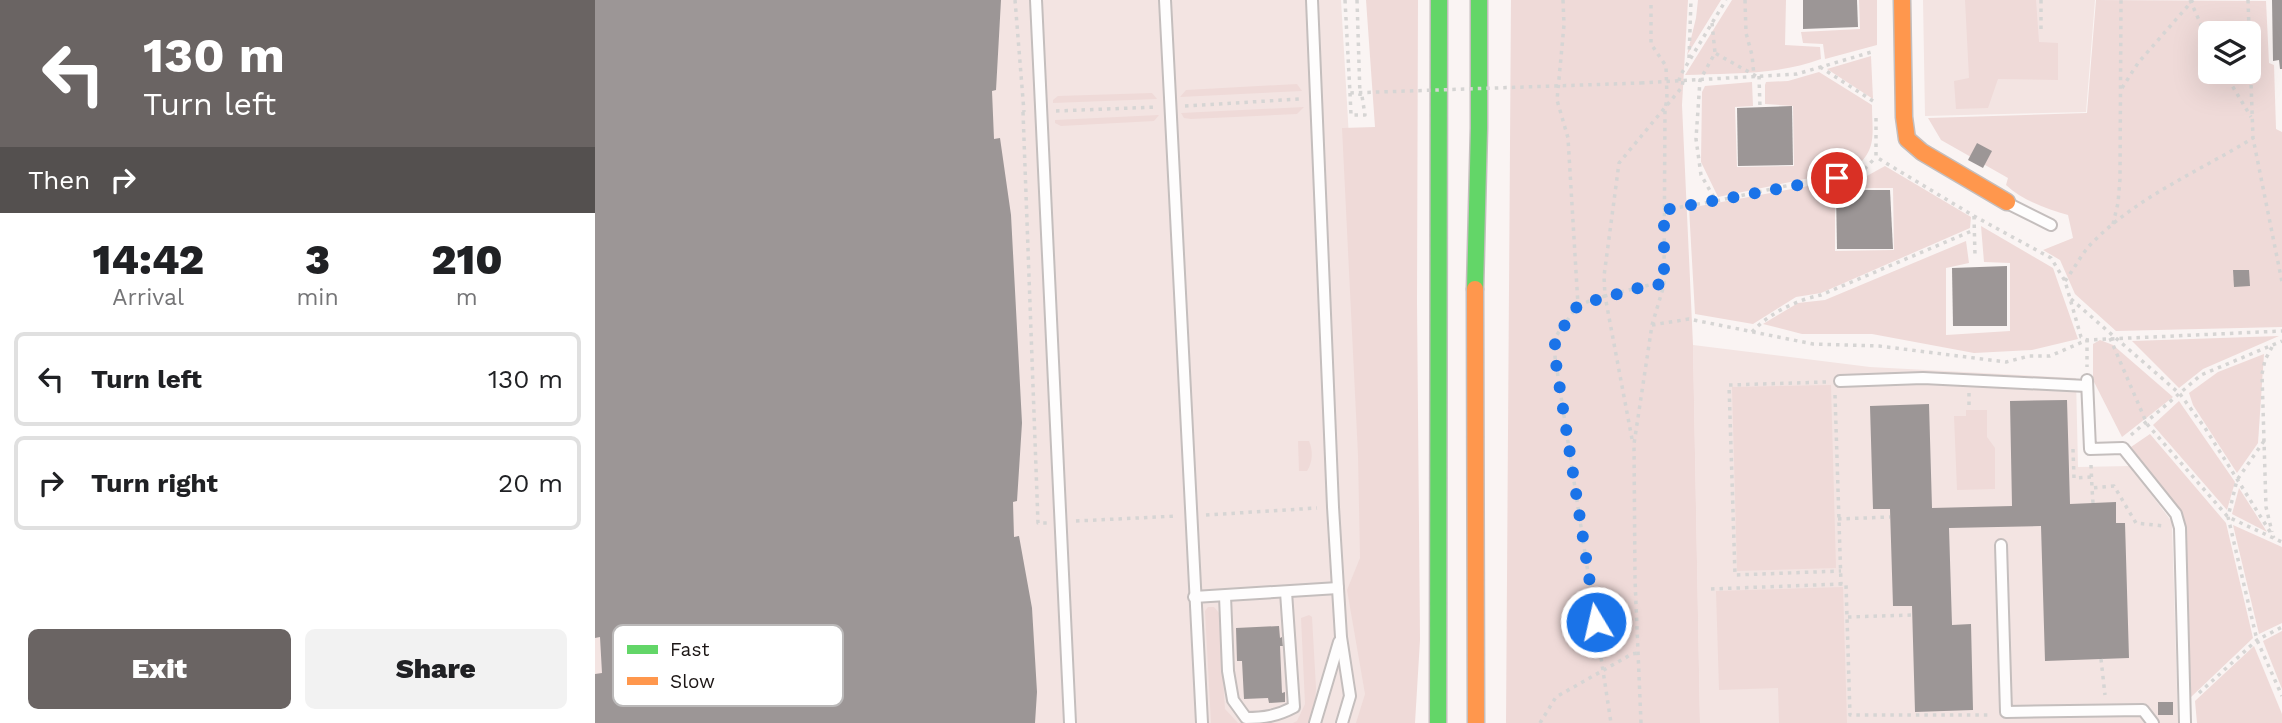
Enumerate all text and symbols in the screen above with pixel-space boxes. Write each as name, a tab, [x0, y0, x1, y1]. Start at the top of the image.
map controls	[2198, 21, 2261, 84]
button: layers	[2198, 21, 2261, 84]
text: 130 m	[143, 26, 285, 84]
icon: left	[28, 28, 119, 119]
text: Turn left	[143, 85, 276, 123]
pin	[1807, 148, 1867, 208]
icon: arrive	[1818, 159, 1856, 197]
icon: right	[104, 161, 142, 199]
text: Then	[28, 165, 90, 195]
text: 14:42	[92, 235, 204, 284]
text: 3	[305, 235, 330, 284]
text: 210	[431, 235, 502, 284]
text: Arrival	[112, 284, 184, 311]
text: min	[296, 284, 339, 311]
text: m	[456, 284, 478, 311]
icon: left	[32, 360, 70, 398]
text: Turn left	[91, 364, 202, 394]
text: 130 m	[488, 364, 563, 394]
icon: right	[32, 464, 70, 502]
text: Turn right	[91, 468, 218, 498]
text: 20 m	[498, 468, 563, 498]
position arrow	[1559, 585, 1633, 659]
legend	[613, 625, 843, 706]
button: Exit	[28, 629, 291, 709]
button: Share	[305, 629, 567, 709]
text: Fast	[670, 638, 709, 661]
text: Slow	[670, 670, 715, 693]

